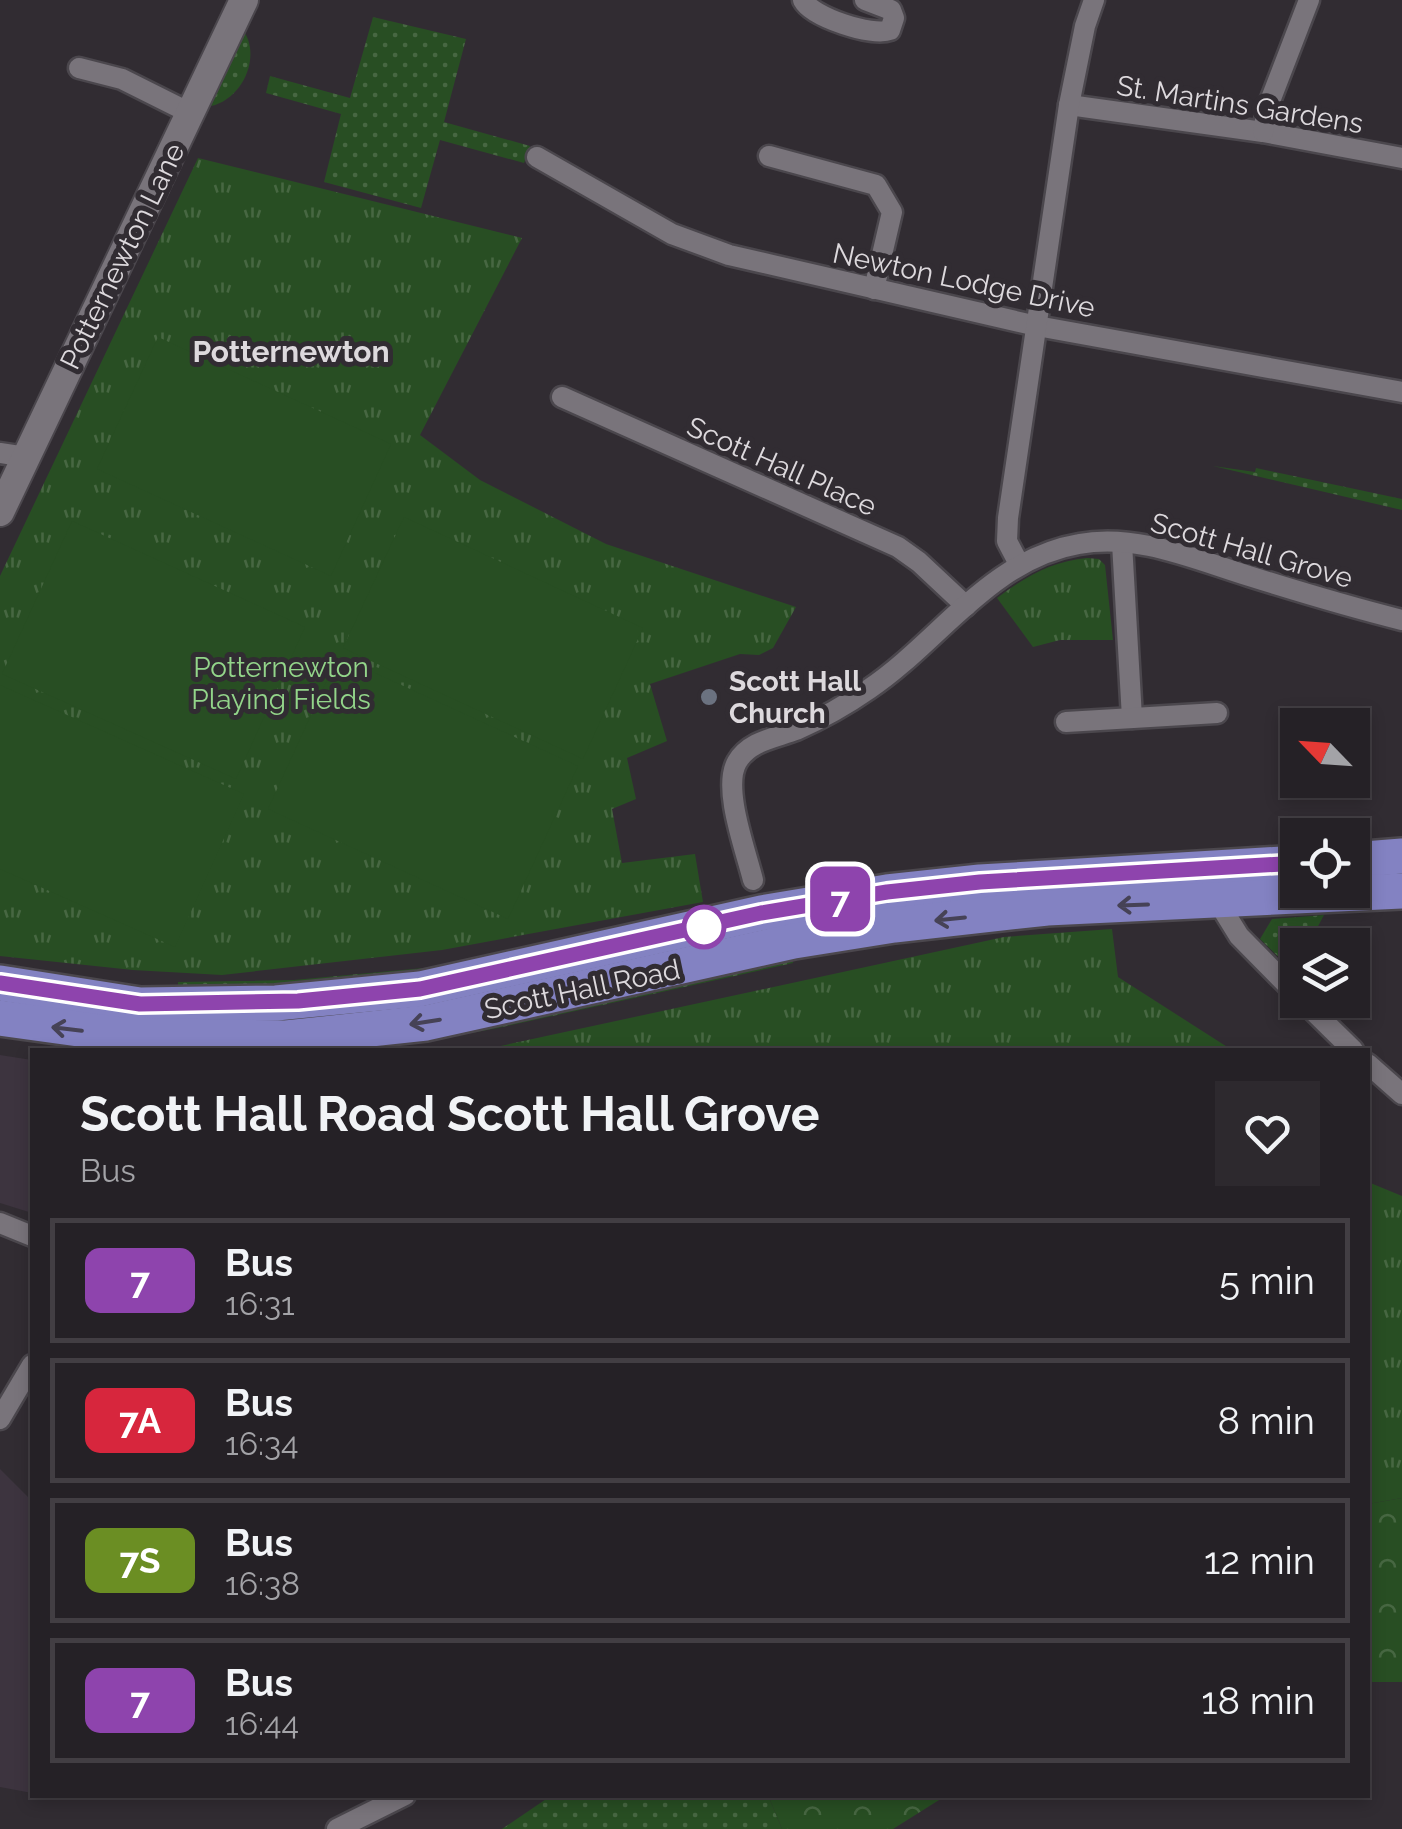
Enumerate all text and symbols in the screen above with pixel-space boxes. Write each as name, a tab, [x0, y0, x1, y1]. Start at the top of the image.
street label: St. Martins Gardens	[1114, 69, 1365, 140]
street label: Potternewton Lane	[53, 138, 191, 375]
street label: Newton Lodge Drive	[830, 237, 1098, 324]
district label: Potternewton	[192, 334, 390, 369]
street label: Scott Hall Place	[682, 410, 882, 523]
street label: Scott Hall Grove	[1147, 506, 1357, 595]
park label: Potternewton Playing Fields	[191, 651, 371, 716]
place label: Scott Hall Church	[729, 665, 861, 730]
marker: Scott Hall Church	[698, 686, 720, 708]
north arrow	[1280, 708, 1370, 798]
map controls	[1280, 708, 1370, 1018]
button: locate	[1280, 818, 1370, 908]
line badge: 7	[808, 866, 872, 932]
text: 7	[830, 879, 850, 920]
one-way arrow	[1117, 896, 1149, 915]
unlabelled marker	[683, 906, 725, 948]
one-way arrow	[934, 910, 967, 929]
button: layers	[1280, 928, 1370, 1018]
street label: Scott Hall Road	[481, 953, 683, 1026]
one-way arrow	[410, 1013, 442, 1032]
one-way arrow	[51, 1019, 84, 1038]
button: heart	[1215, 1081, 1320, 1186]
text: Scott Hall Road Scott Hall Grove	[80, 1086, 820, 1142]
text: Bus	[80, 1152, 136, 1189]
text: Bus	[225, 1240, 293, 1285]
text: 5 min	[1219, 1258, 1315, 1303]
text: 7	[130, 1260, 150, 1301]
text: 16:31	[225, 1285, 295, 1322]
text: Bus	[225, 1380, 293, 1425]
text: 8 min	[1217, 1398, 1315, 1443]
text: 7A	[119, 1400, 161, 1441]
text: 16:34	[225, 1425, 299, 1462]
text: Bus	[225, 1520, 293, 1565]
text: 12 min	[1204, 1538, 1315, 1583]
text: 7S	[119, 1540, 161, 1581]
text: 16:38	[225, 1565, 300, 1602]
text: Bus	[225, 1660, 293, 1705]
text: 18 min	[1201, 1678, 1315, 1723]
text: 7	[130, 1680, 150, 1721]
text: 16:44	[225, 1705, 299, 1742]

